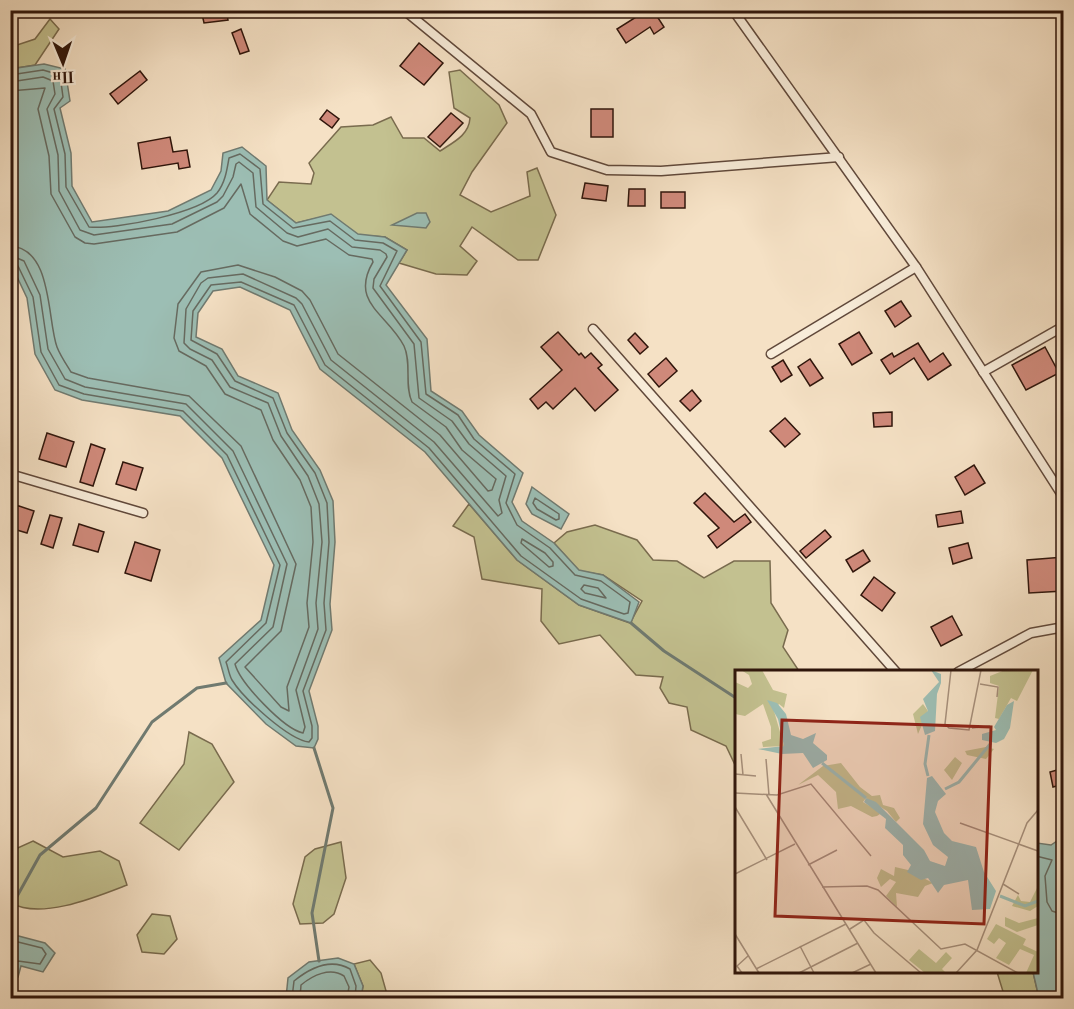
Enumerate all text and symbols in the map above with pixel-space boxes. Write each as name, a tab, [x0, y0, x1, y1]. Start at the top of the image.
north arrow	[33, 33, 93, 93]
text: Пн	[52, 68, 75, 84]
inset map	[735, 670, 1038, 973]

